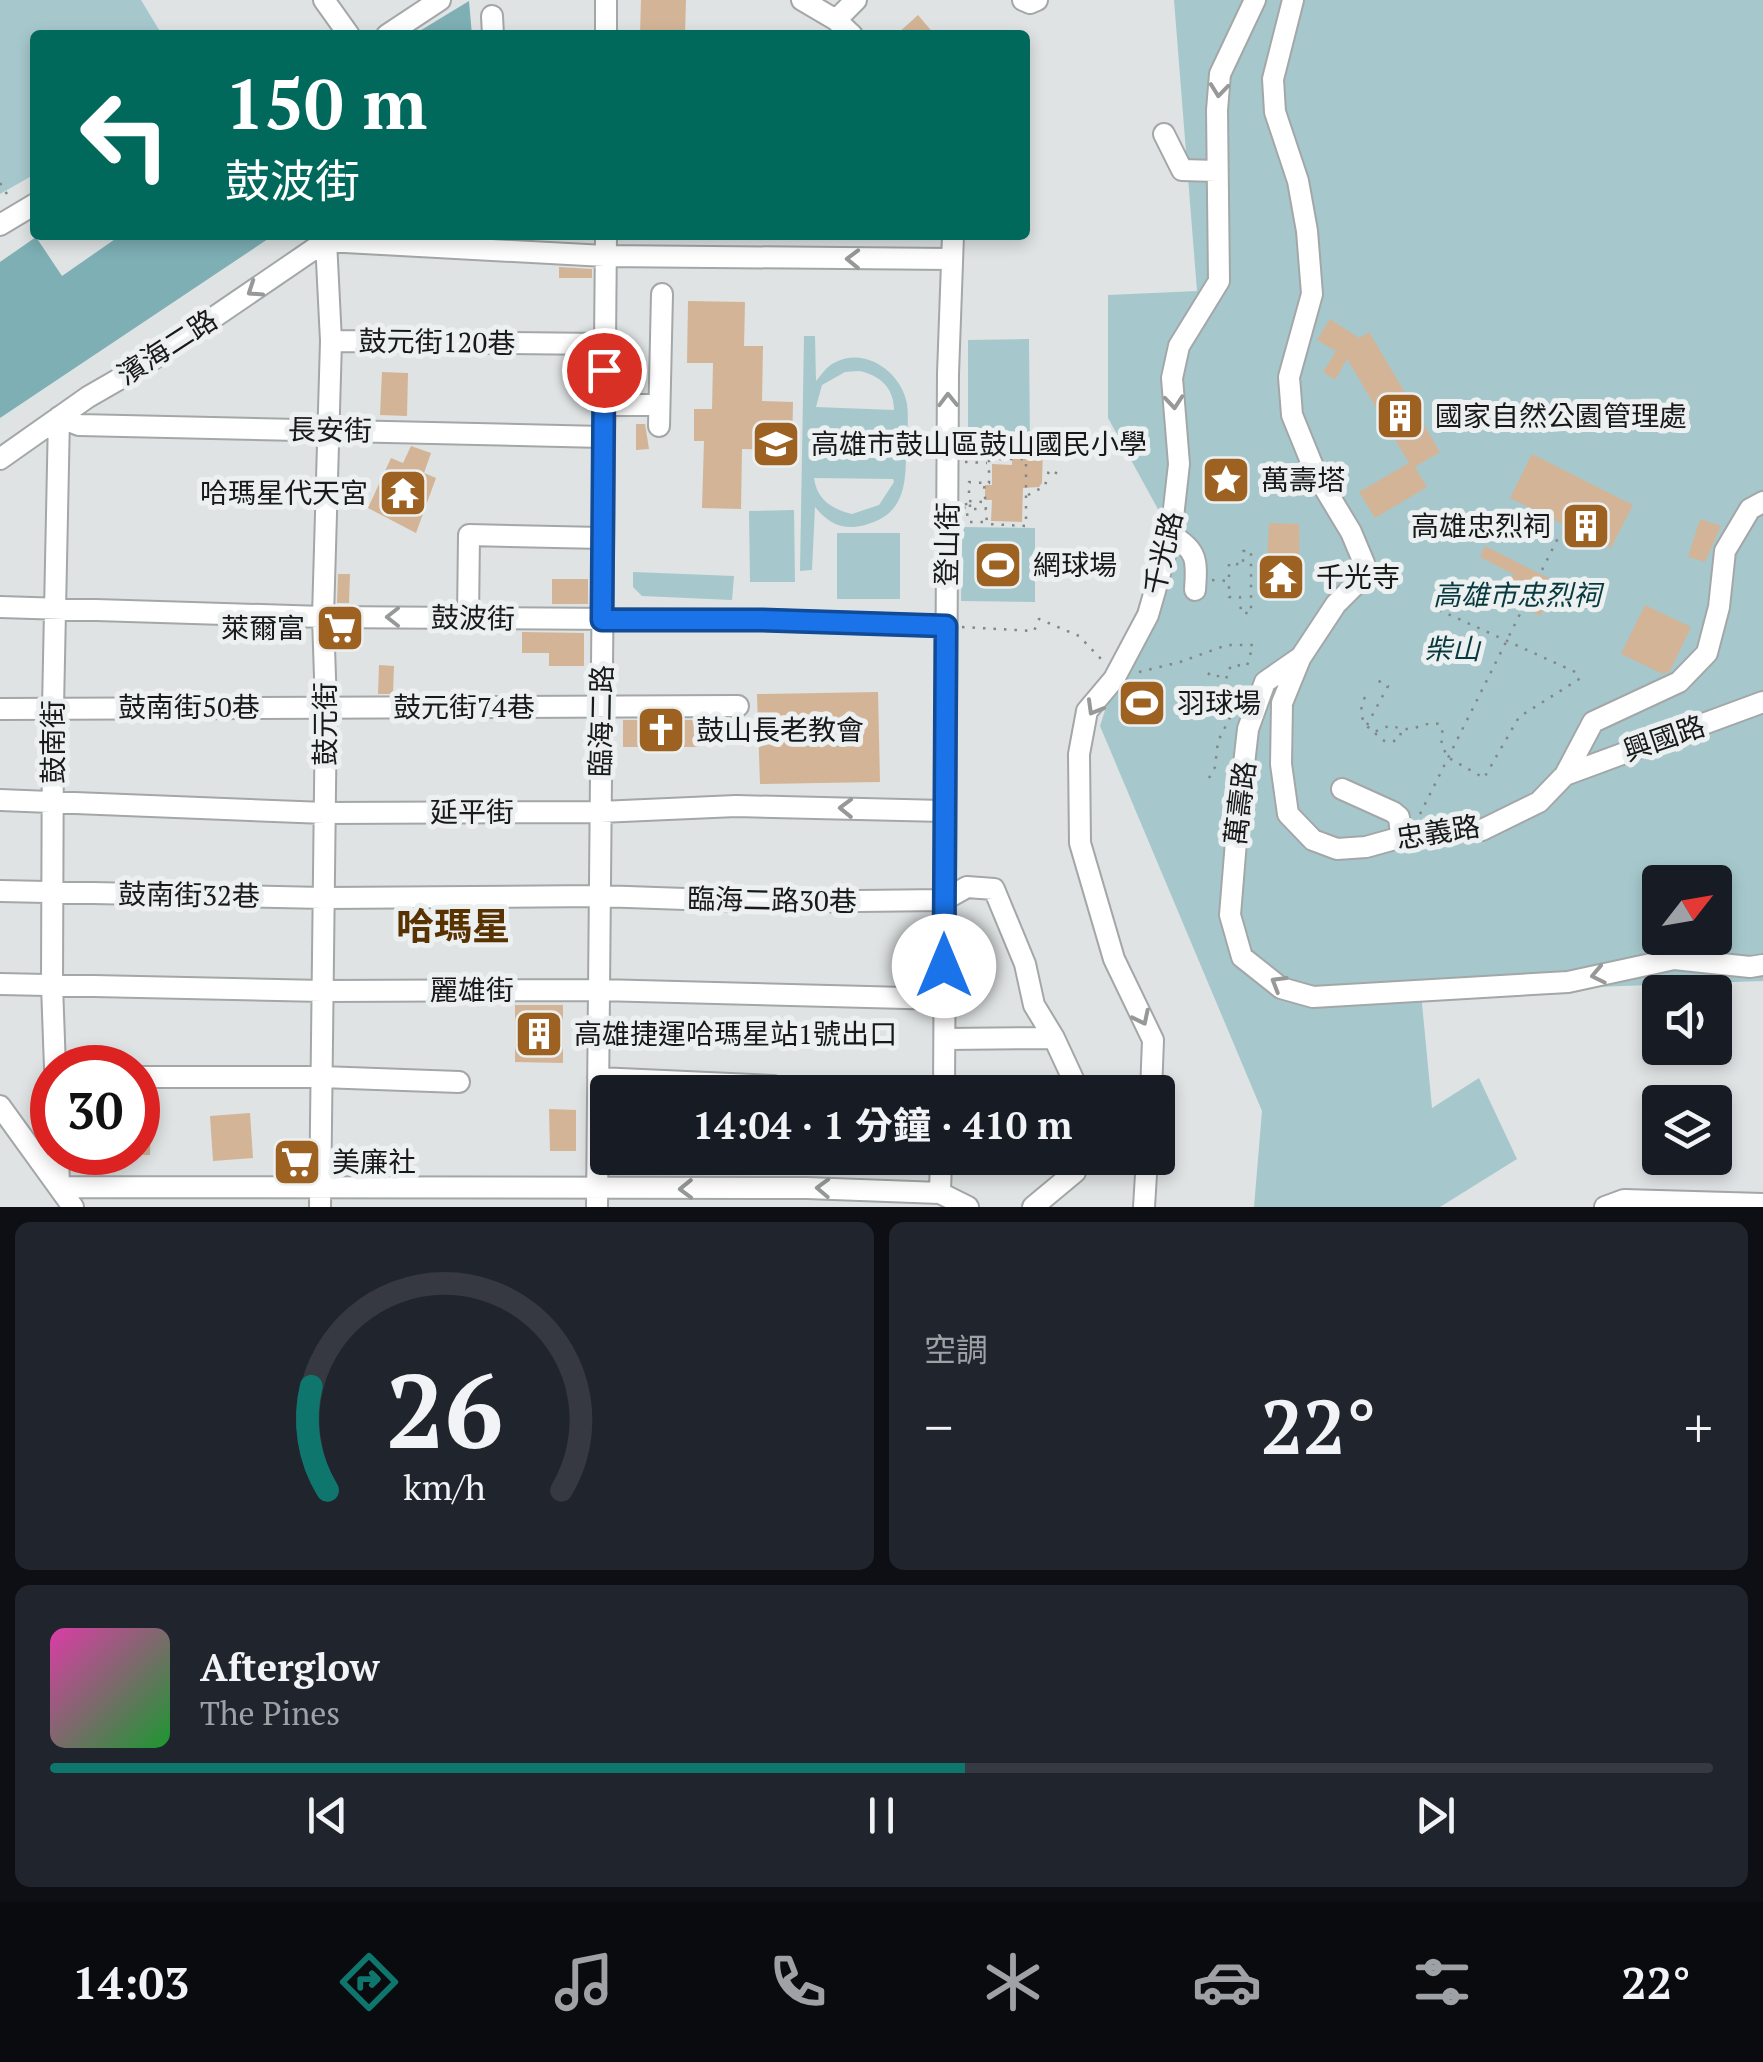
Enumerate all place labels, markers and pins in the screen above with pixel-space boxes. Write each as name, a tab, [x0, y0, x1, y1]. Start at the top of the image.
pin	[562, 328, 647, 413]
building icon: 國家自然公園管理處	[1374, 390, 1426, 442]
place label: 國家自然公園管理處	[1435, 397, 1687, 434]
school or university icon: 高雄市鼓山區鼓山國民小學	[750, 418, 802, 470]
place label: 高雄市鼓山區鼓山國民小學	[811, 425, 1147, 462]
place icon: 萬壽塔	[1200, 454, 1252, 506]
place label: 萬壽塔	[1261, 461, 1345, 498]
temple icon: 哈瑪星代天宮	[377, 467, 429, 519]
place label: 哈瑪星代天宮	[200, 474, 368, 511]
building icon: 高雄忠烈祠	[1560, 500, 1612, 552]
place label: 高雄忠烈祠	[1411, 507, 1551, 544]
sports icon: 網球場	[972, 539, 1024, 591]
place label: 網球場	[1033, 546, 1117, 583]
temple icon: 千光寺	[1255, 551, 1307, 603]
place label: 千光寺	[1316, 558, 1400, 595]
supermarket icon: 萊爾富	[314, 602, 366, 654]
place label: 萊爾富	[221, 609, 305, 646]
sports icon: 羽球場	[1116, 677, 1168, 729]
place label: 羽球場	[1177, 684, 1261, 721]
church icon: 鼓山長老教會	[635, 704, 687, 756]
place label: 鼓山長老教會	[696, 711, 864, 748]
building icon: 高雄捷運哈瑪星站1號出口	[513, 1008, 565, 1060]
place label: 高雄捷運哈瑪星站1號出口	[574, 1015, 897, 1052]
supermarket icon: 美廉社	[271, 1136, 323, 1188]
place label: 美廉社	[332, 1143, 416, 1180]

